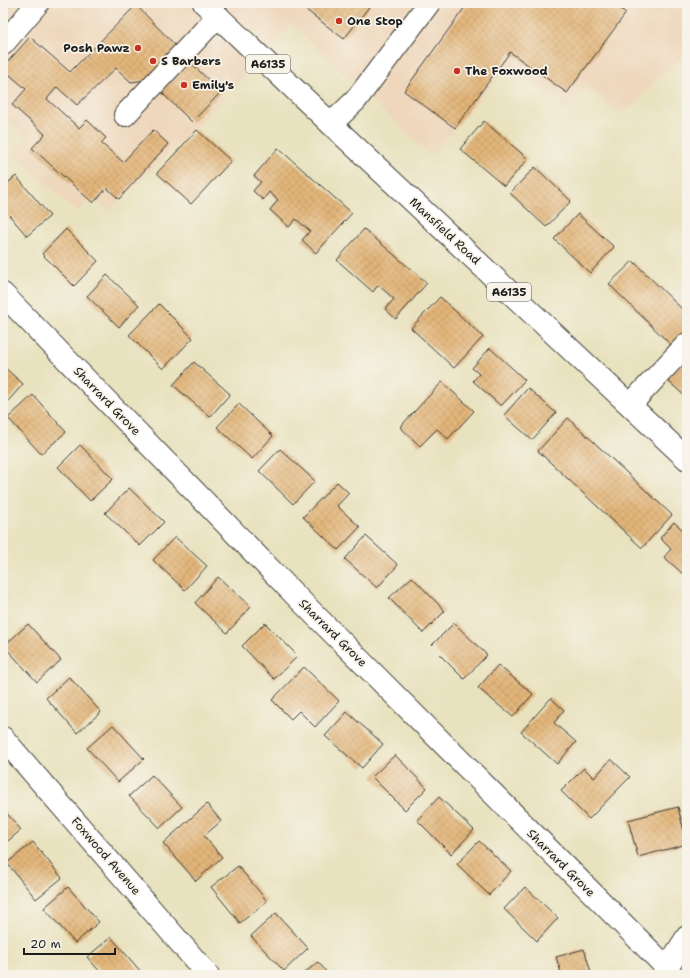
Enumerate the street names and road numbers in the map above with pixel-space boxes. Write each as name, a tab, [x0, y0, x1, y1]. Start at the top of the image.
road number: A6135	[246, 55, 290, 73]
street label: Mansfield Road	[406, 194, 484, 268]
road number: A6135	[487, 283, 531, 301]
street label: Sharrard Grove	[70, 363, 144, 439]
street label: Sharrard Grove	[296, 596, 371, 671]
street label: Foxwood Avenue	[68, 814, 145, 899]
street label: Sharrard Grove	[524, 826, 599, 901]

